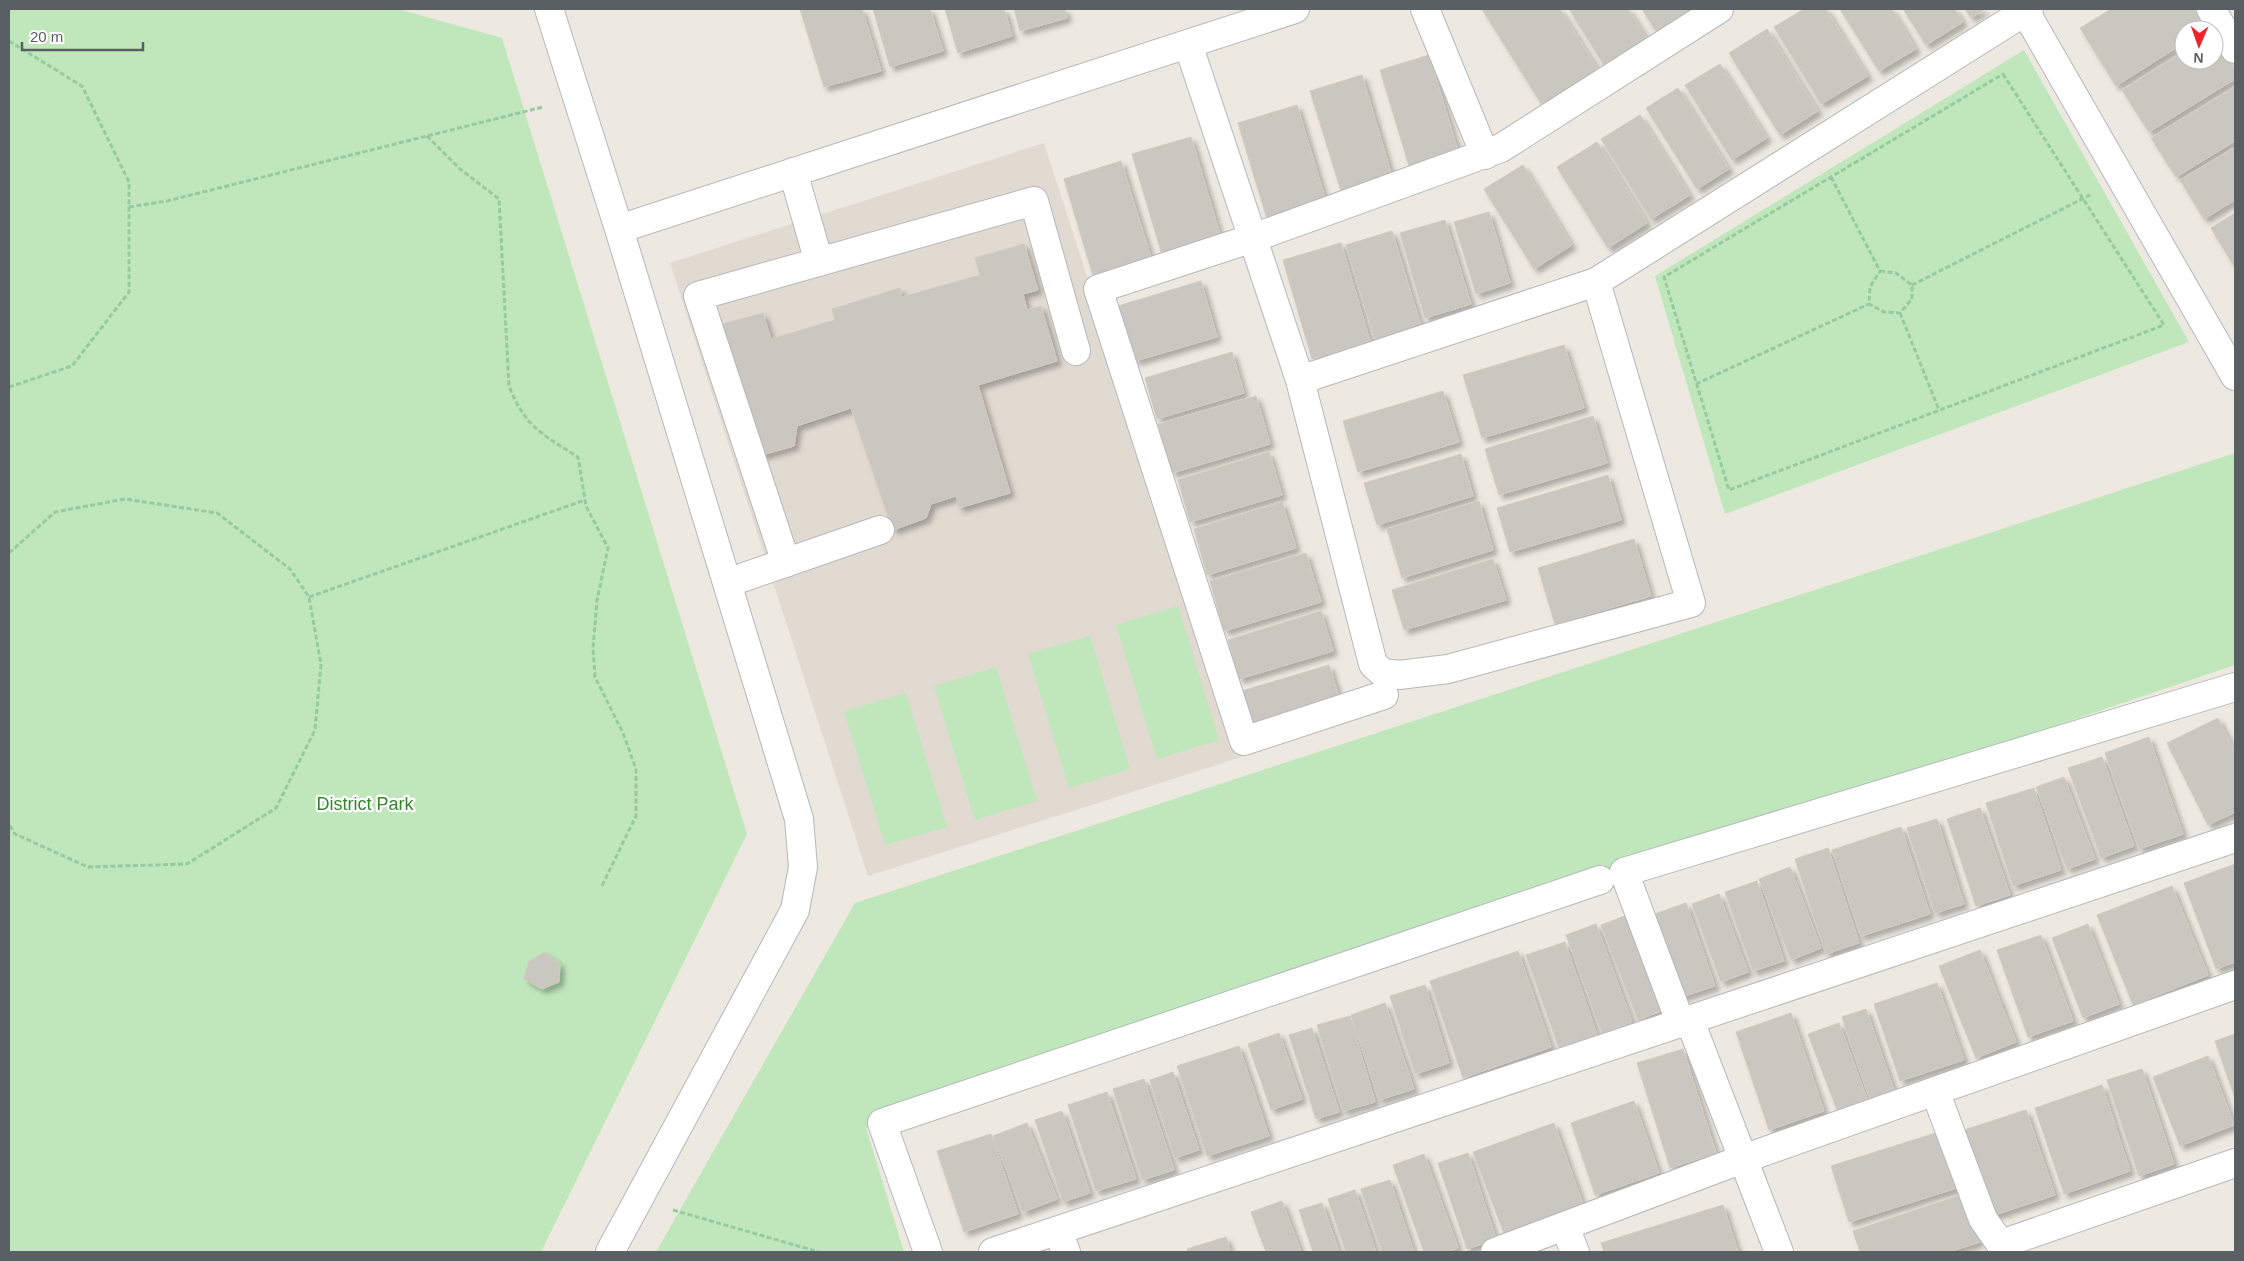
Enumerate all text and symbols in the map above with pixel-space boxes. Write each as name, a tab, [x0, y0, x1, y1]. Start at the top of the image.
scale bar	[22, 20, 144, 52]
north arrow	[2174, 20, 2224, 70]
text: 20 m	[30, 28, 63, 45]
text: N	[2193, 50, 2204, 66]
park label: District Park	[316, 794, 414, 814]

